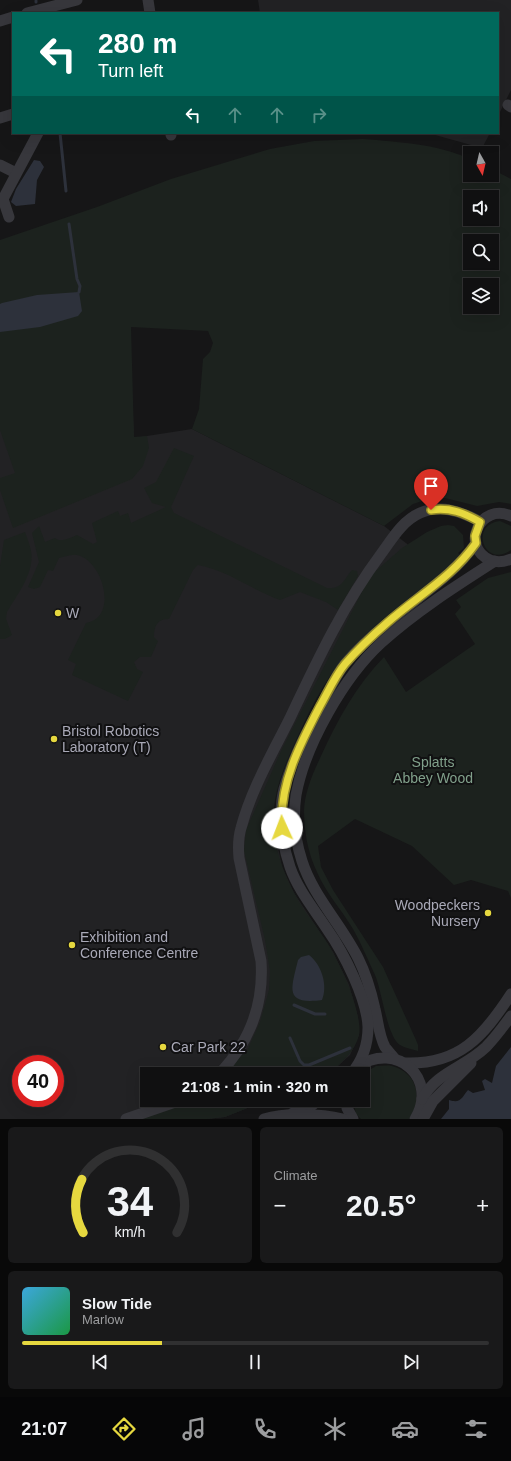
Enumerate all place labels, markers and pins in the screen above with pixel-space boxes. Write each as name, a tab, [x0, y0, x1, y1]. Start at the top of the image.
pin	[414, 469, 448, 510]
place label: W	[66, 605, 80, 621]
marker: W	[53, 608, 63, 618]
place label: Bristol Robotics Laboratory (T)	[62, 723, 159, 755]
marker: Bristol Robotics Laboratory (T)	[49, 734, 59, 744]
place label: Woodpeckers Nursery	[395, 897, 480, 929]
marker: Woodpeckers Nursery	[483, 908, 493, 918]
place label: Exhibition and Conference Centre	[80, 929, 199, 961]
marker: Exhibition and Conference Centre	[67, 940, 77, 950]
place label: Car Park 22	[171, 1039, 246, 1055]
marker: Car Park 22	[158, 1042, 168, 1052]

